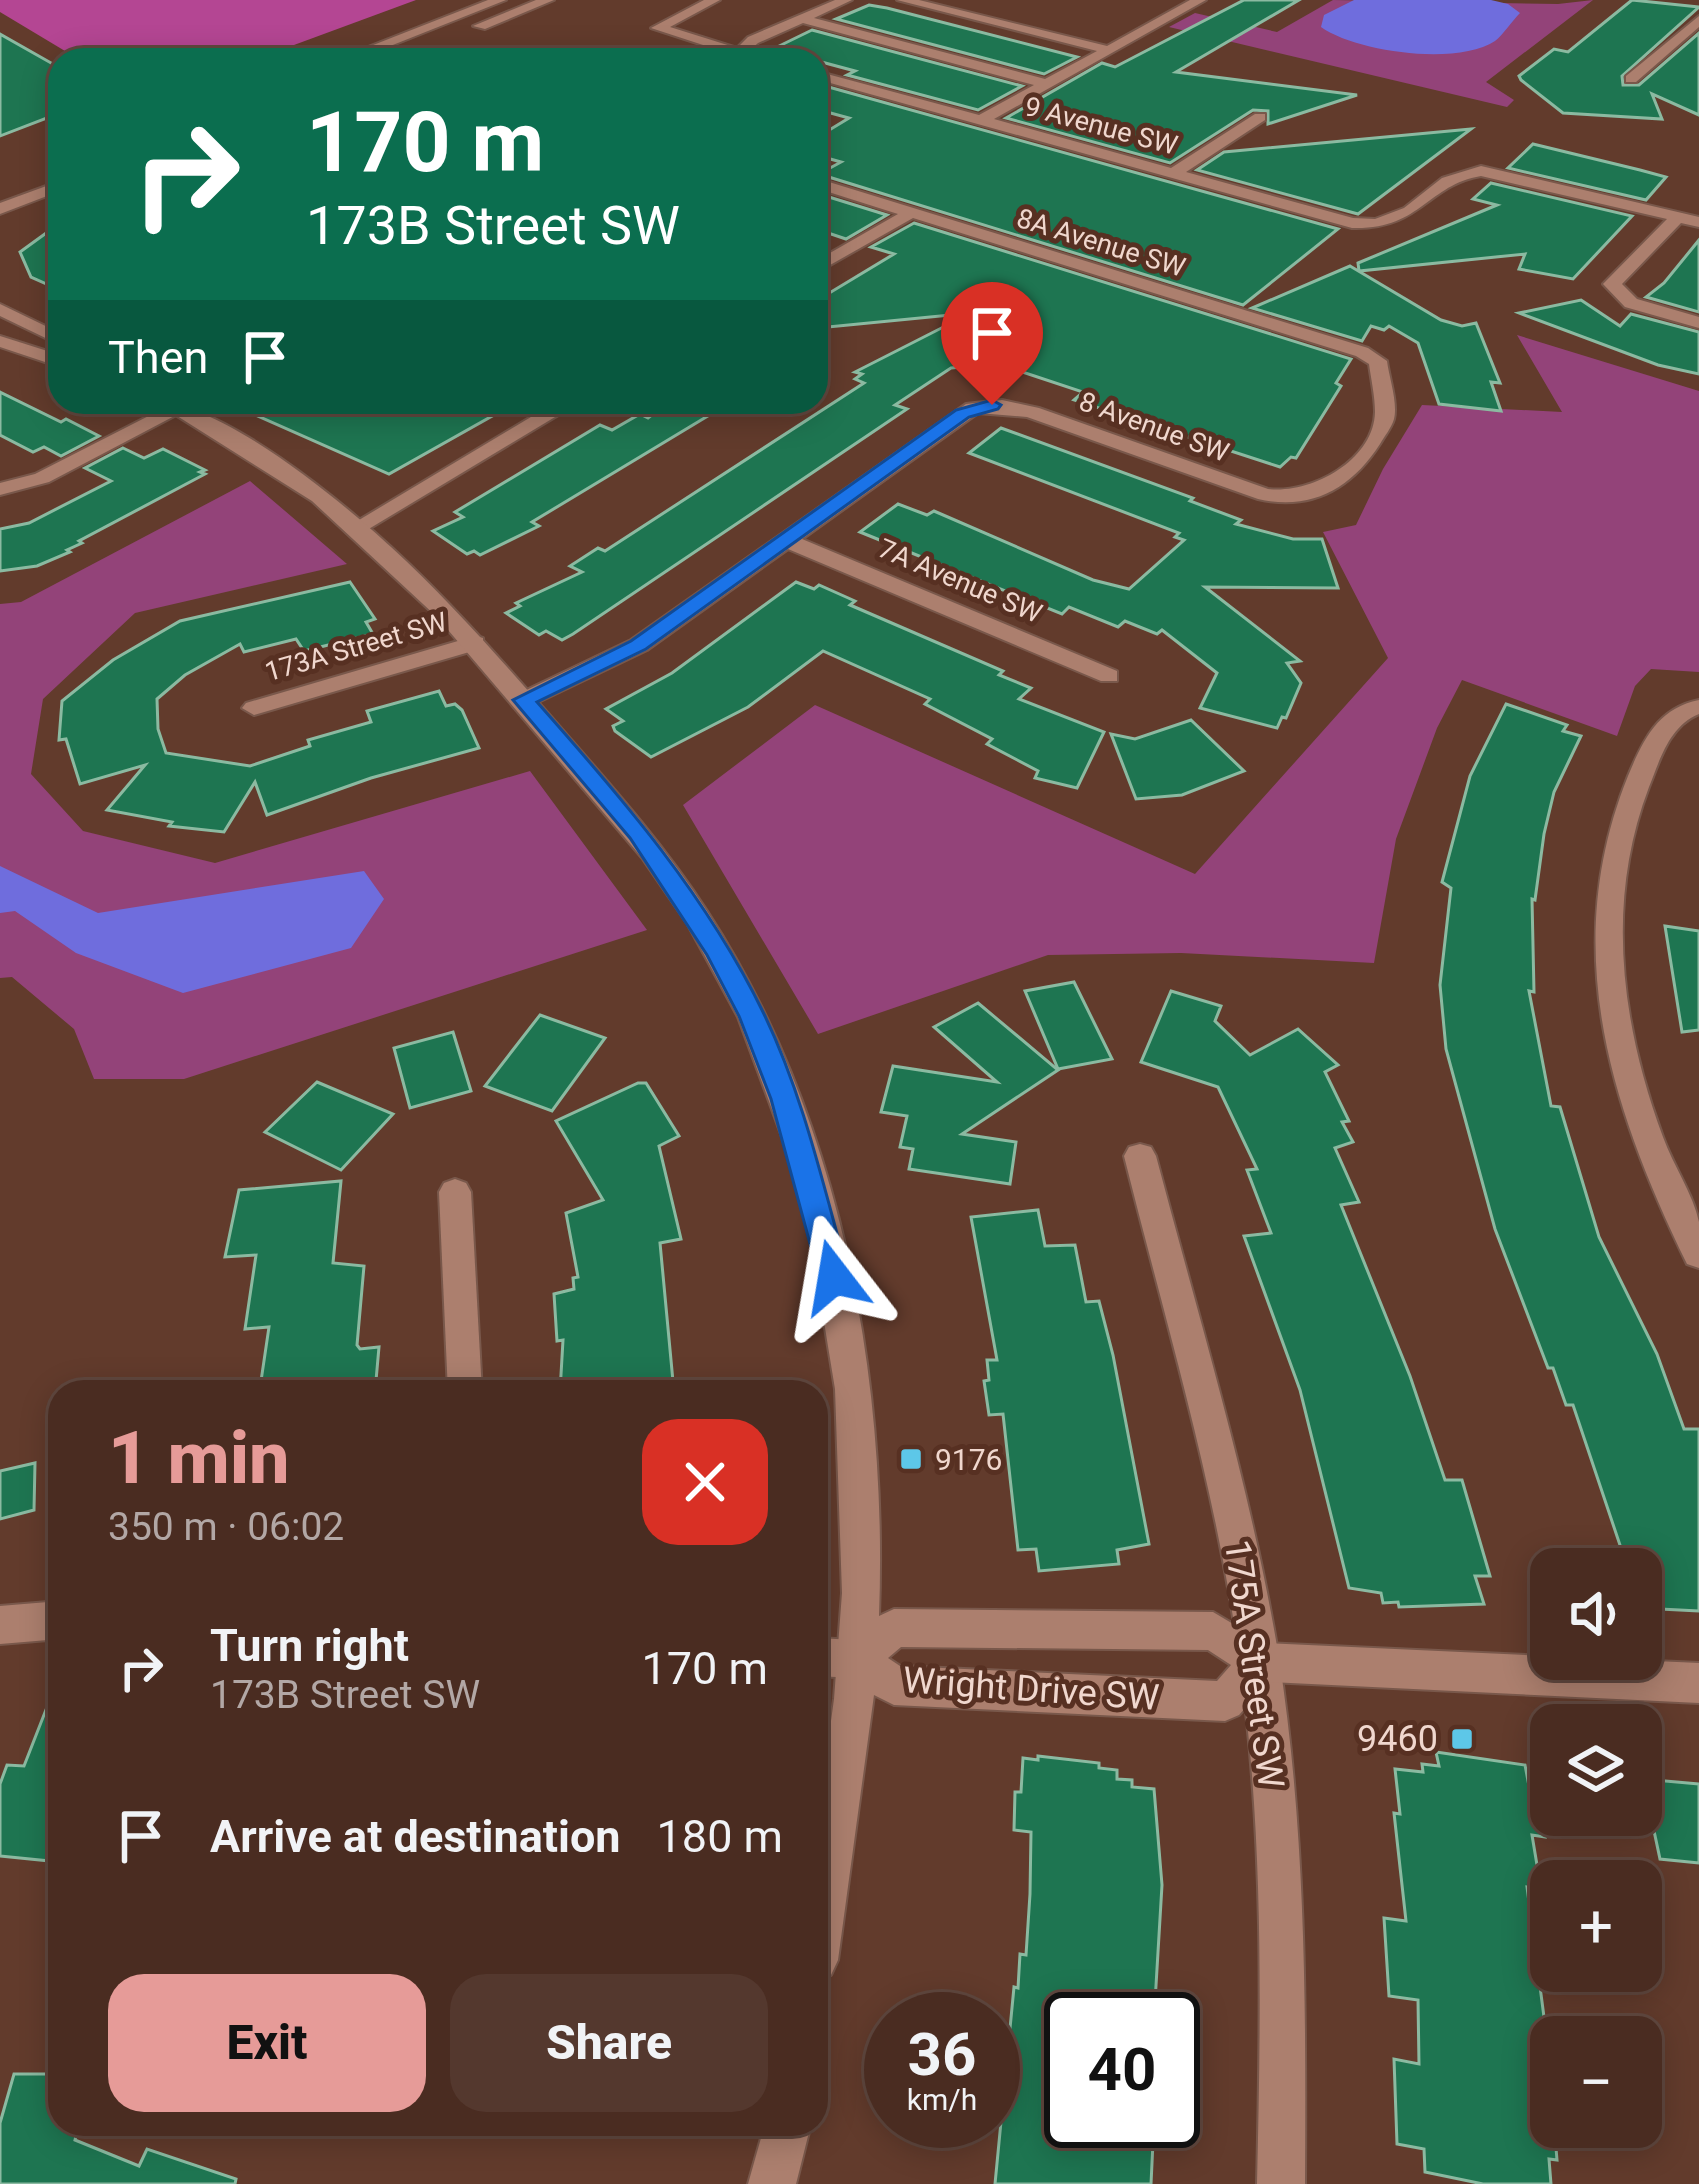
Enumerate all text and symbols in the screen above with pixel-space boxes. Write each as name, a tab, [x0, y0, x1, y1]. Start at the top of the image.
street label: 9 Avenue SW	[1021, 90, 1181, 162]
text: 170 m	[306, 93, 544, 192]
icon: right	[108, 96, 264, 252]
text: 173B Street SW	[306, 194, 680, 257]
street label: 8A Avenue SW	[1013, 202, 1189, 284]
pin	[941, 282, 1043, 405]
icon: arrive	[959, 300, 1025, 366]
icon: arrive	[232, 324, 298, 390]
text: Then	[108, 331, 208, 384]
street label: 8 Avenue SW	[1075, 385, 1233, 469]
street label: 7A Avenue SW	[873, 532, 1047, 630]
street label: 173A Street SW	[261, 606, 451, 688]
position arrow	[771, 1214, 897, 1340]
text: 1 min	[108, 1416, 290, 1501]
button: close	[642, 1419, 768, 1545]
place label: 9176	[935, 1442, 1002, 1477]
marker: 9176	[898, 1446, 924, 1472]
text: 350 m · 06:02	[108, 1504, 344, 1550]
street label: 175A Street SW	[1216, 1537, 1292, 1791]
map controls	[1530, 1548, 1662, 2148]
button: sound	[1530, 1548, 1662, 1680]
text: Turn right	[210, 1619, 409, 1672]
icon: right	[108, 1635, 174, 1701]
text: 170 m	[642, 1642, 768, 1695]
street label: Wright Drive SW	[902, 1659, 1160, 1719]
text: 173B Street SW	[210, 1672, 480, 1718]
button: layers	[1530, 1704, 1662, 1836]
place label: 9460	[1357, 1718, 1438, 1760]
marker: 9460	[1449, 1726, 1475, 1752]
icon: arrive	[108, 1803, 174, 1869]
text: Arrive at destination	[210, 1810, 621, 1863]
text: 180 m	[657, 1810, 783, 1863]
button: +	[1530, 1860, 1662, 1992]
button: Exit	[108, 1974, 426, 2112]
button: Share	[450, 1974, 768, 2112]
speed limit sign: 40	[1044, 1992, 1200, 2148]
button: −	[1530, 2016, 1662, 2148]
text: 36	[908, 2019, 976, 2090]
text: km/h	[907, 2082, 977, 2117]

